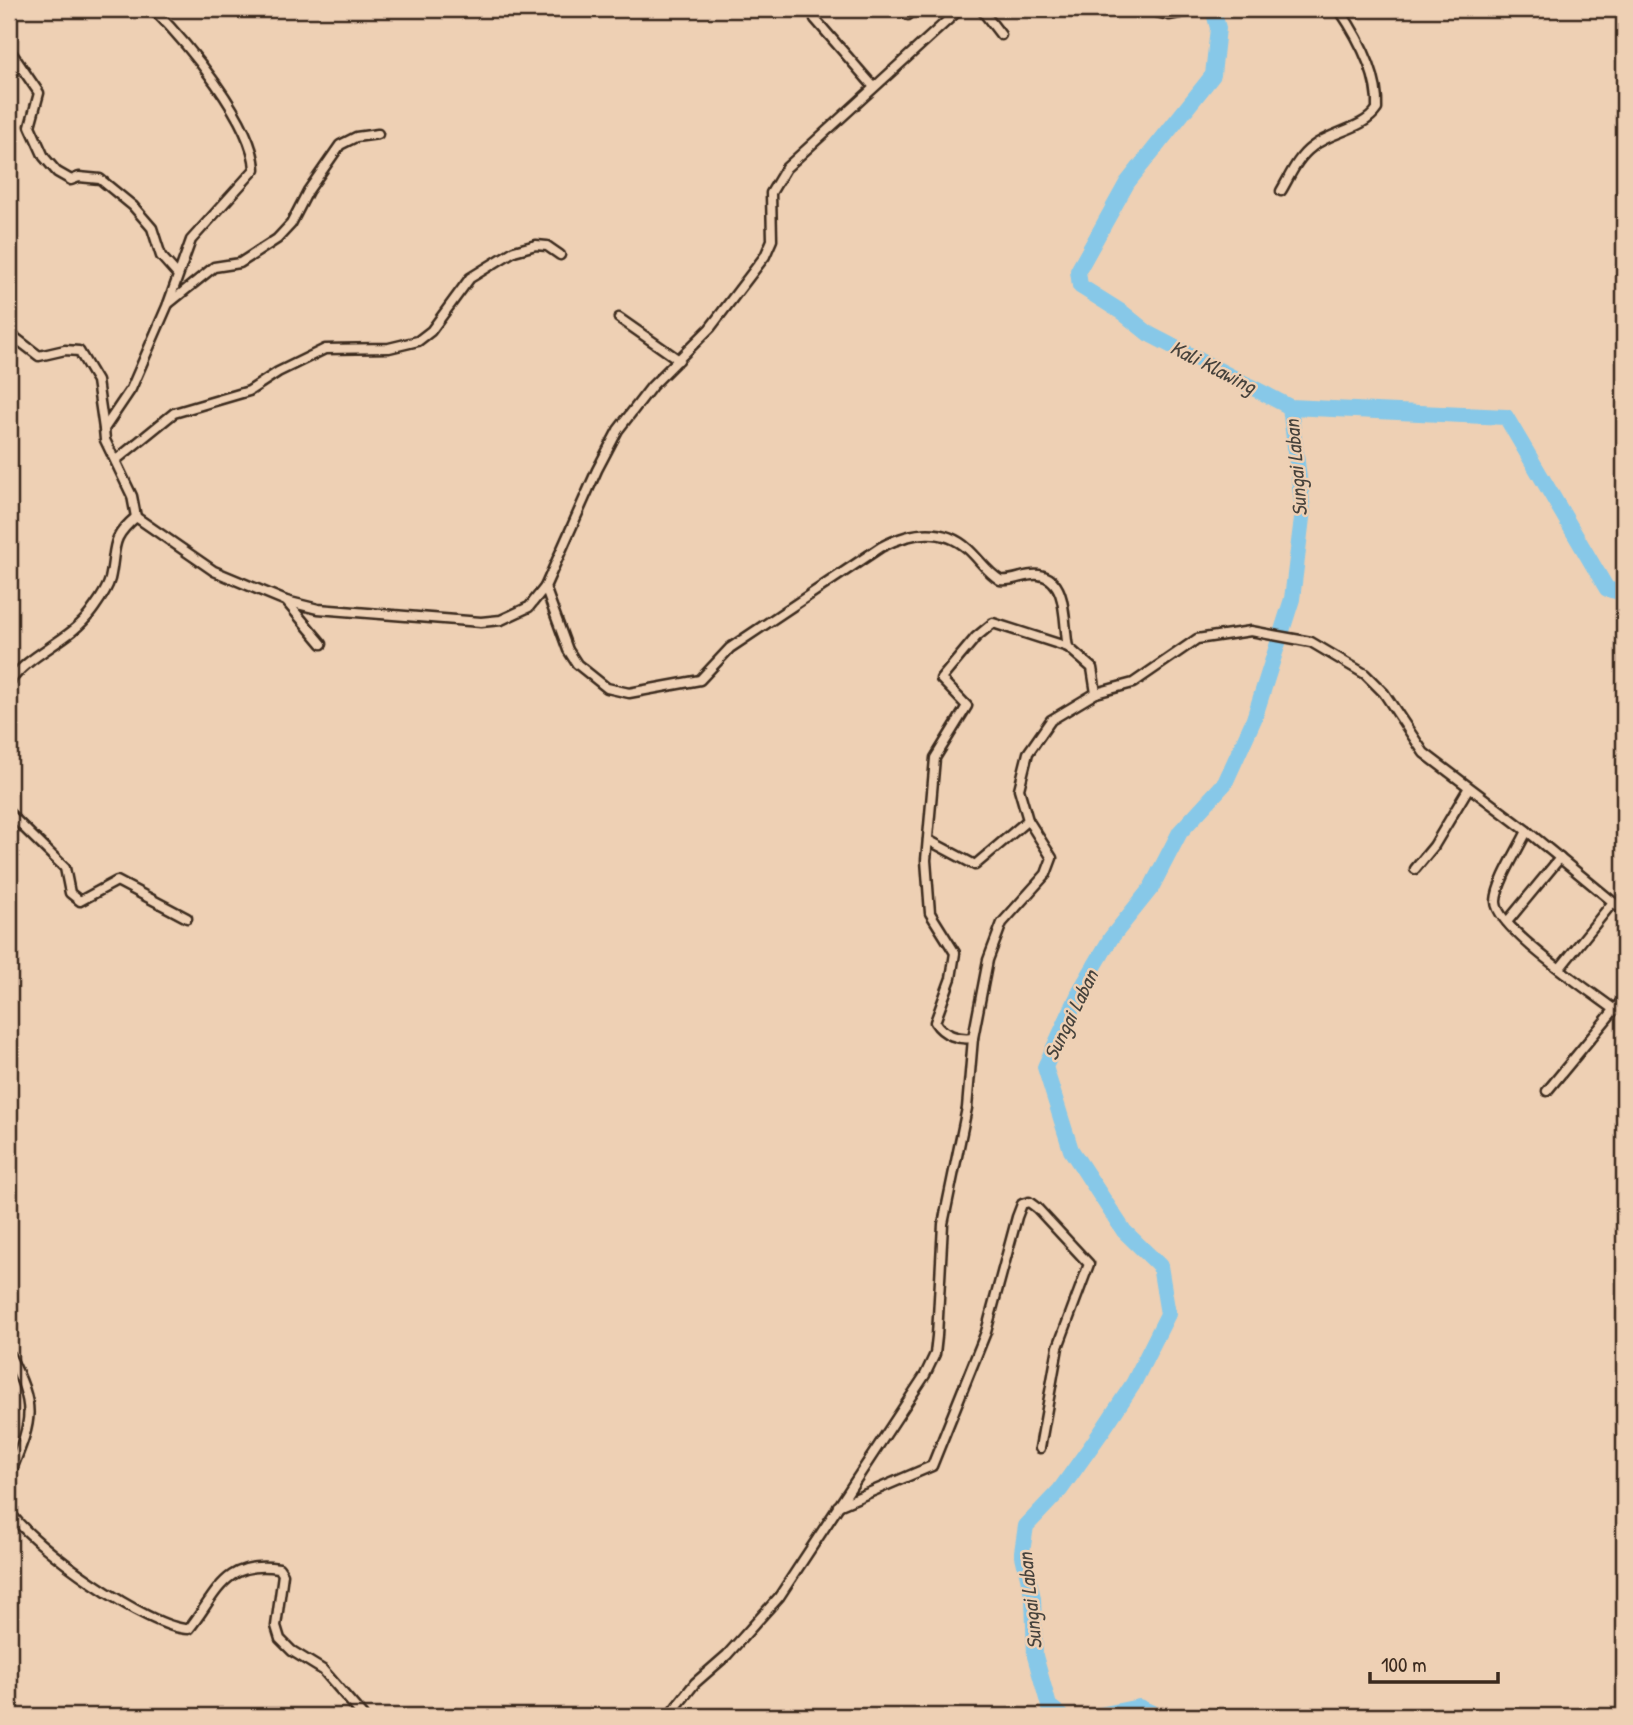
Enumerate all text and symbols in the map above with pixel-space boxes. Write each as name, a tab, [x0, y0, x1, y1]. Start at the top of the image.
water label: Kali Klawing	[1165, 333, 1262, 401]
water label: Sungai Laban	[1277, 417, 1314, 518]
water label: Sungai Laban	[1036, 963, 1106, 1065]
water label: Sungai Laban	[1010, 1550, 1049, 1651]
scale bar	[1370, 1641, 1498, 1685]
text: 100 m	[1381, 1650, 1427, 1679]

